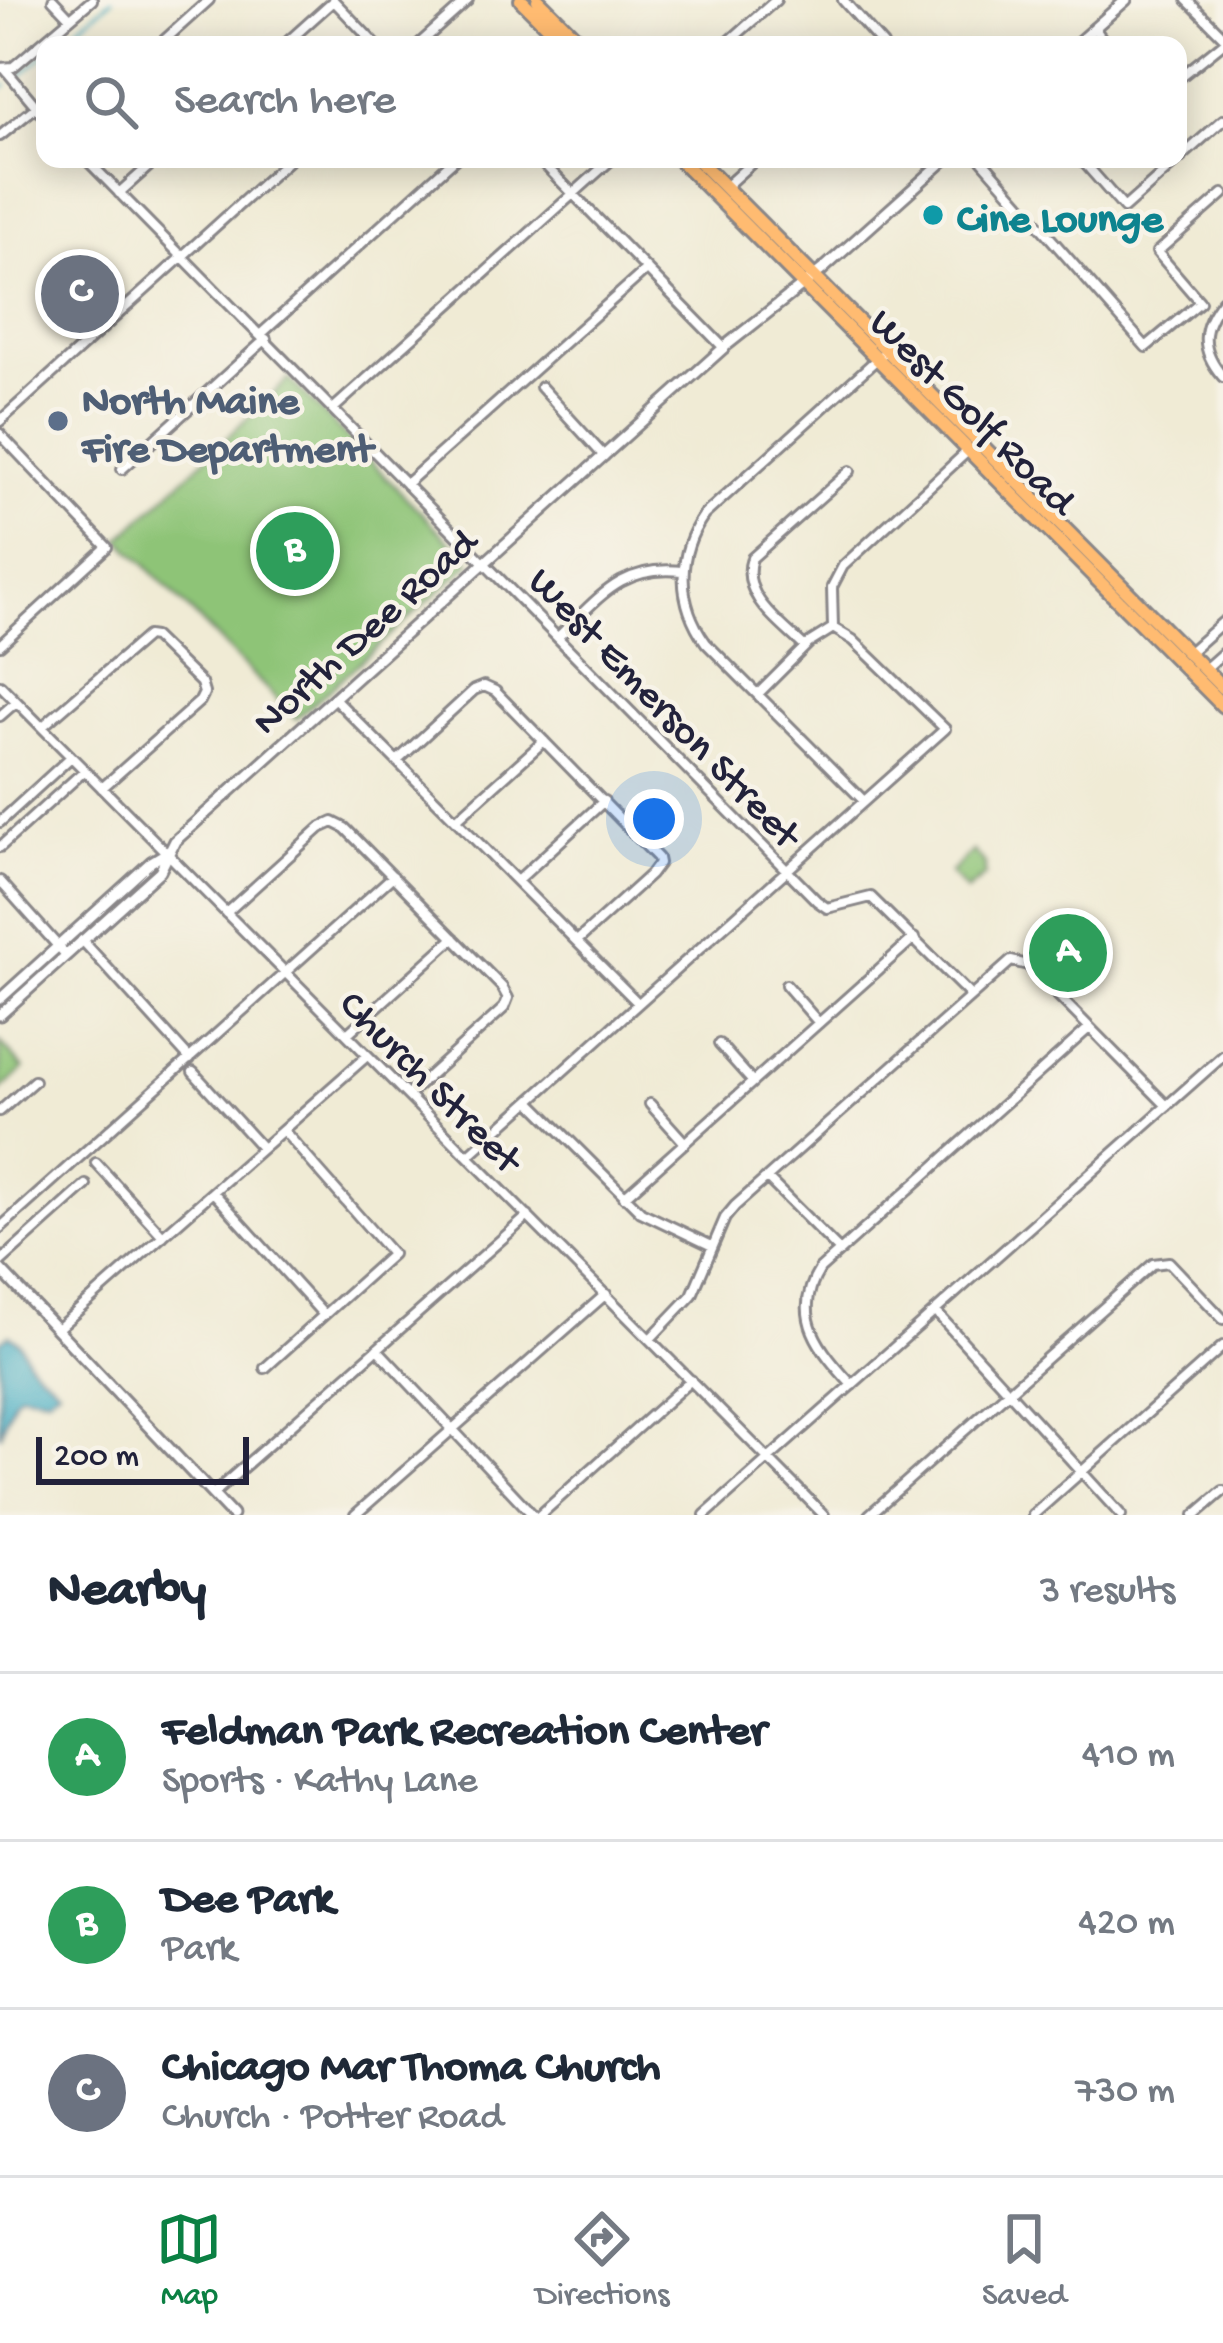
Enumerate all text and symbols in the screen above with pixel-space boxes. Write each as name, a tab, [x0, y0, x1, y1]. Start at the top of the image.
search box	[36, 36, 1187, 168]
icon: search	[78, 69, 144, 135]
text: Search here	[174, 76, 396, 129]
place label: Cine Lounge	[957, 198, 1164, 247]
marker: Cine Lounge	[920, 202, 946, 228]
pin: C	[41, 249, 119, 339]
street label: West Golf Road	[856, 301, 1086, 530]
place label: North Maine Fire Department	[80, 380, 377, 477]
marker: North Maine Fire Department	[45, 408, 71, 434]
pin: B	[256, 506, 334, 596]
street label: North Dee Road	[244, 518, 492, 749]
street label: West Emerson Street	[515, 560, 811, 864]
your location	[624, 789, 684, 849]
pin: A	[1029, 908, 1107, 998]
street label: Church Street	[326, 983, 532, 1189]
scale bar	[36, 1431, 249, 1484]
text: 200 m	[54, 1439, 139, 1477]
text: Nearby	[48, 1563, 206, 1623]
text: 3 results	[1040, 1570, 1175, 1616]
text: Feldman Park Recreation Center	[162, 1707, 766, 1760]
text: A	[75, 1734, 99, 1780]
text: 410 m	[1082, 1734, 1175, 1780]
text: Sports · Kathy Lane	[162, 1760, 477, 1806]
text: Dee Park	[162, 1875, 334, 1928]
text: B	[77, 1902, 97, 1948]
text: 420 m	[1078, 1902, 1175, 1948]
text: Park	[162, 1928, 236, 1974]
text: Chicago Mar Thoma Church	[162, 2043, 661, 2096]
text: C	[76, 2070, 98, 2116]
text: 730 m	[1075, 2070, 1175, 2116]
text: Church · Potter Road	[162, 2096, 503, 2142]
tab: Map	[156, 2206, 222, 2316]
tab: Directions	[535, 2206, 669, 2316]
tab: Saved	[982, 2206, 1067, 2316]

